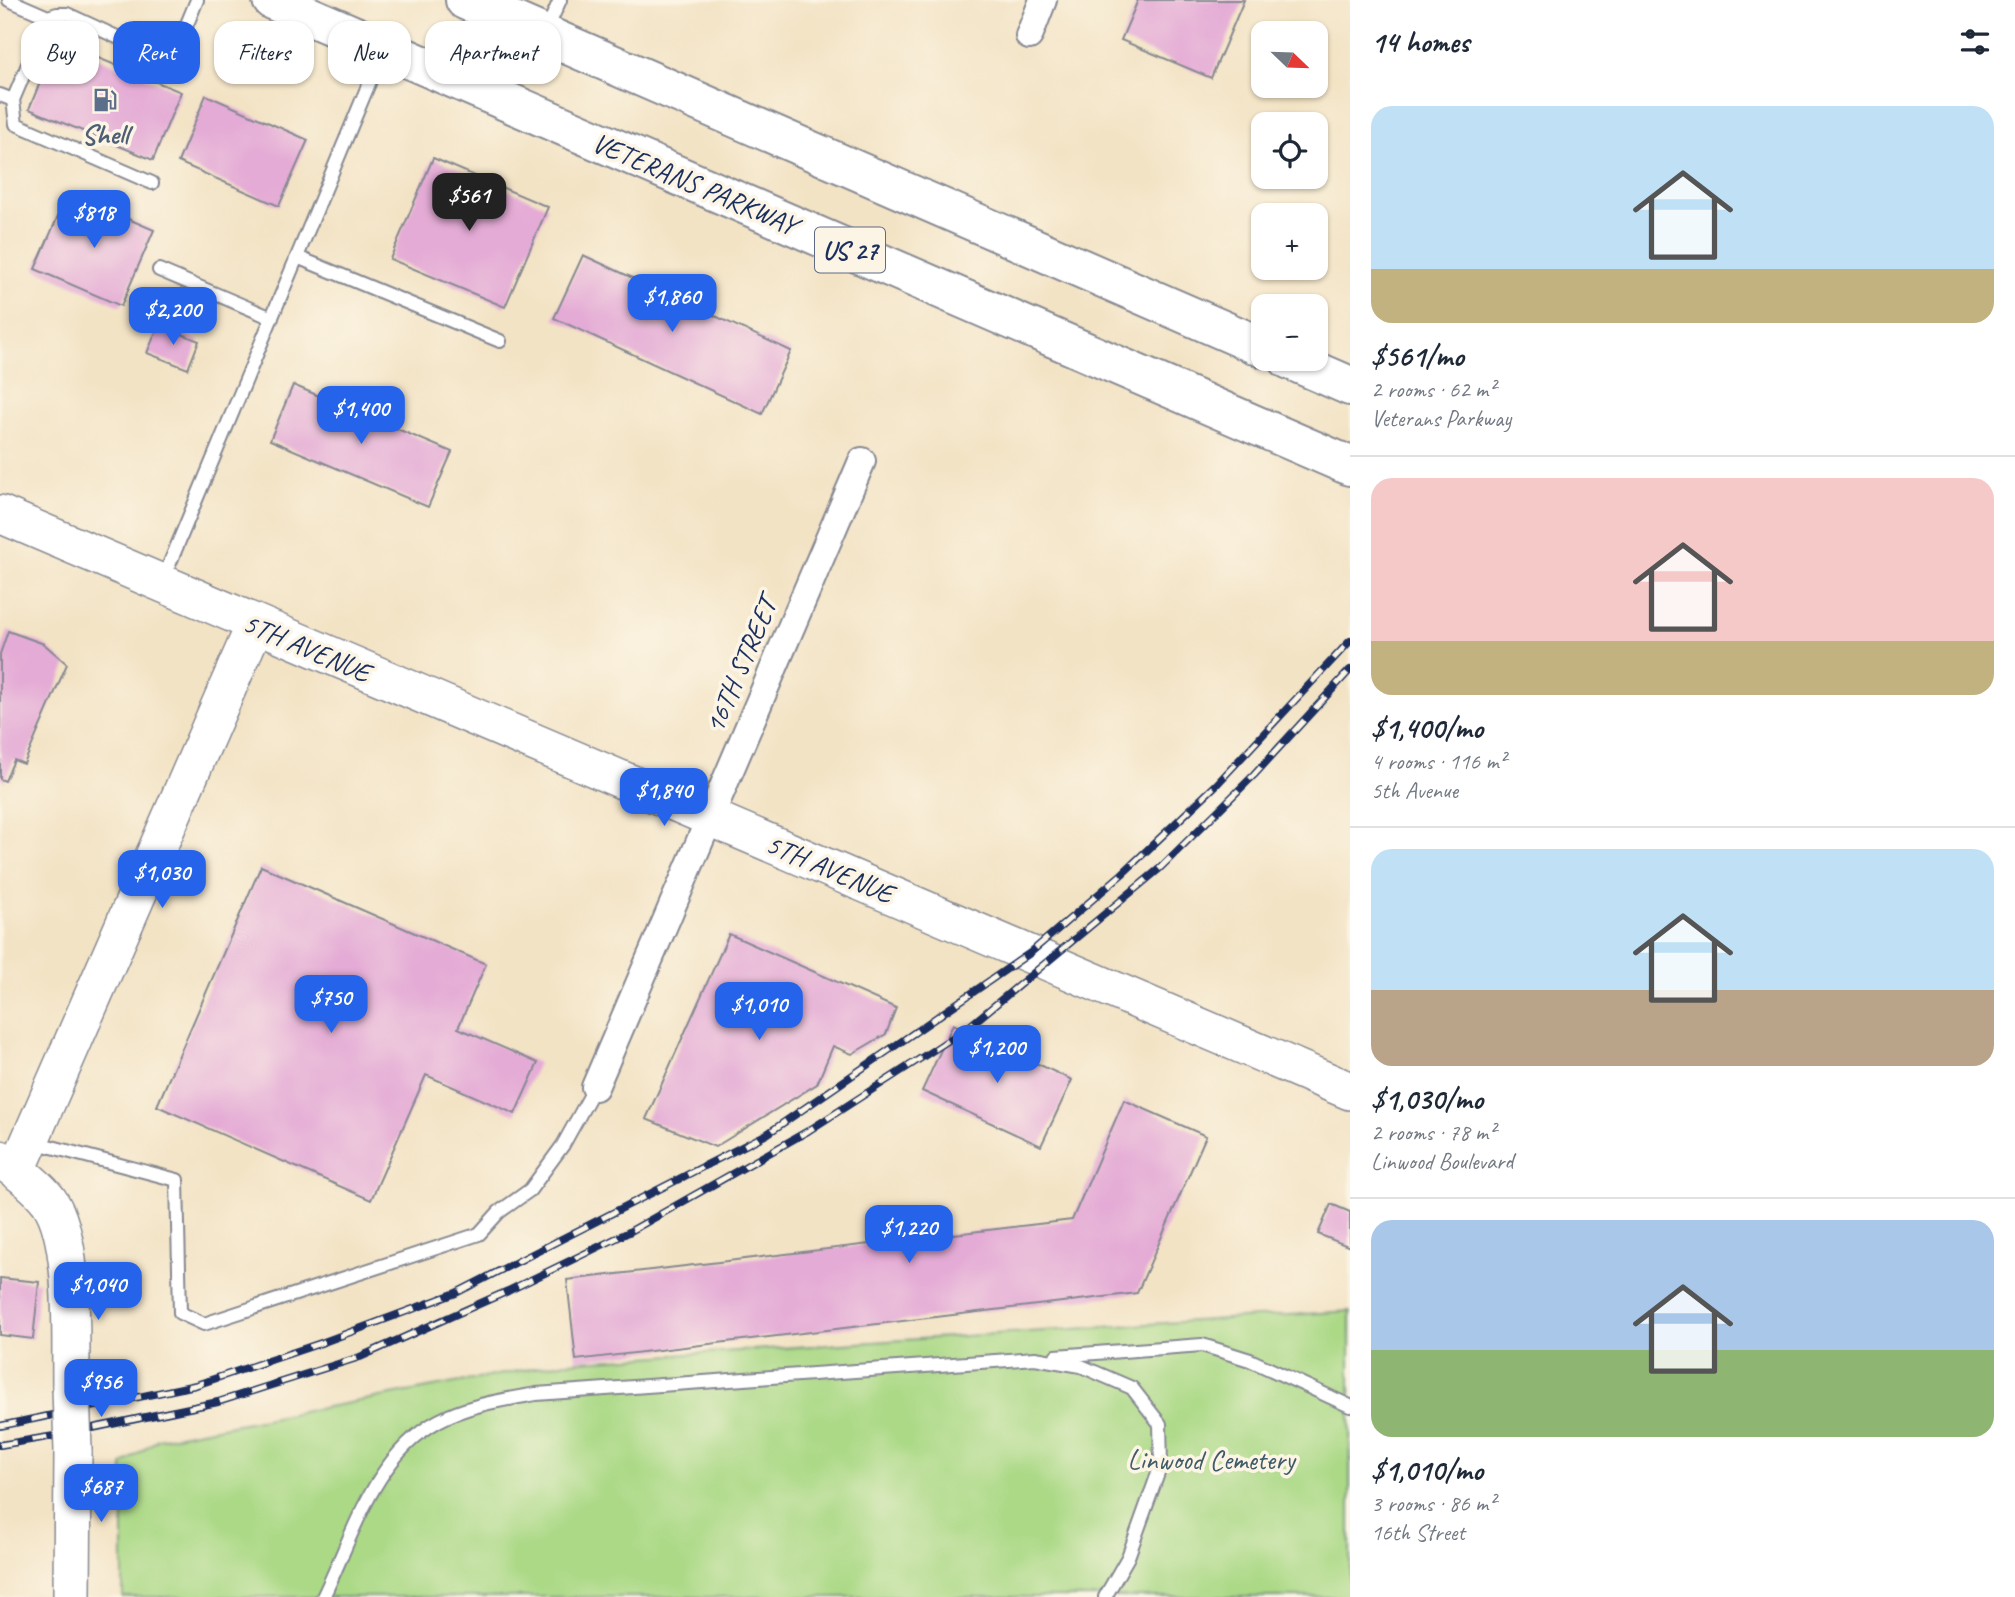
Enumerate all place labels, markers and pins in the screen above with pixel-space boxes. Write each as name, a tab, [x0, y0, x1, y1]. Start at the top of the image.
fuel station icon: Shell	[91, 86, 119, 114]
place label: Shell	[82, 117, 134, 152]
pin: $561	[428, 174, 510, 233]
pin: $818	[53, 190, 135, 250]
pin: $1,860	[615, 274, 729, 334]
pin: $2,200	[116, 288, 230, 347]
pin: $1,400	[304, 386, 418, 446]
pin: $1,840	[607, 768, 721, 828]
pin: $1,030	[105, 850, 219, 910]
pin: $750	[290, 976, 372, 1035]
pin: $1,010	[702, 982, 816, 1042]
pin: $1,200	[940, 1026, 1054, 1085]
pin: $1,220	[852, 1206, 966, 1265]
pin: $1,040	[41, 1262, 155, 1322]
pin: $956	[60, 1360, 142, 1419]
pin: $687	[60, 1464, 142, 1524]

